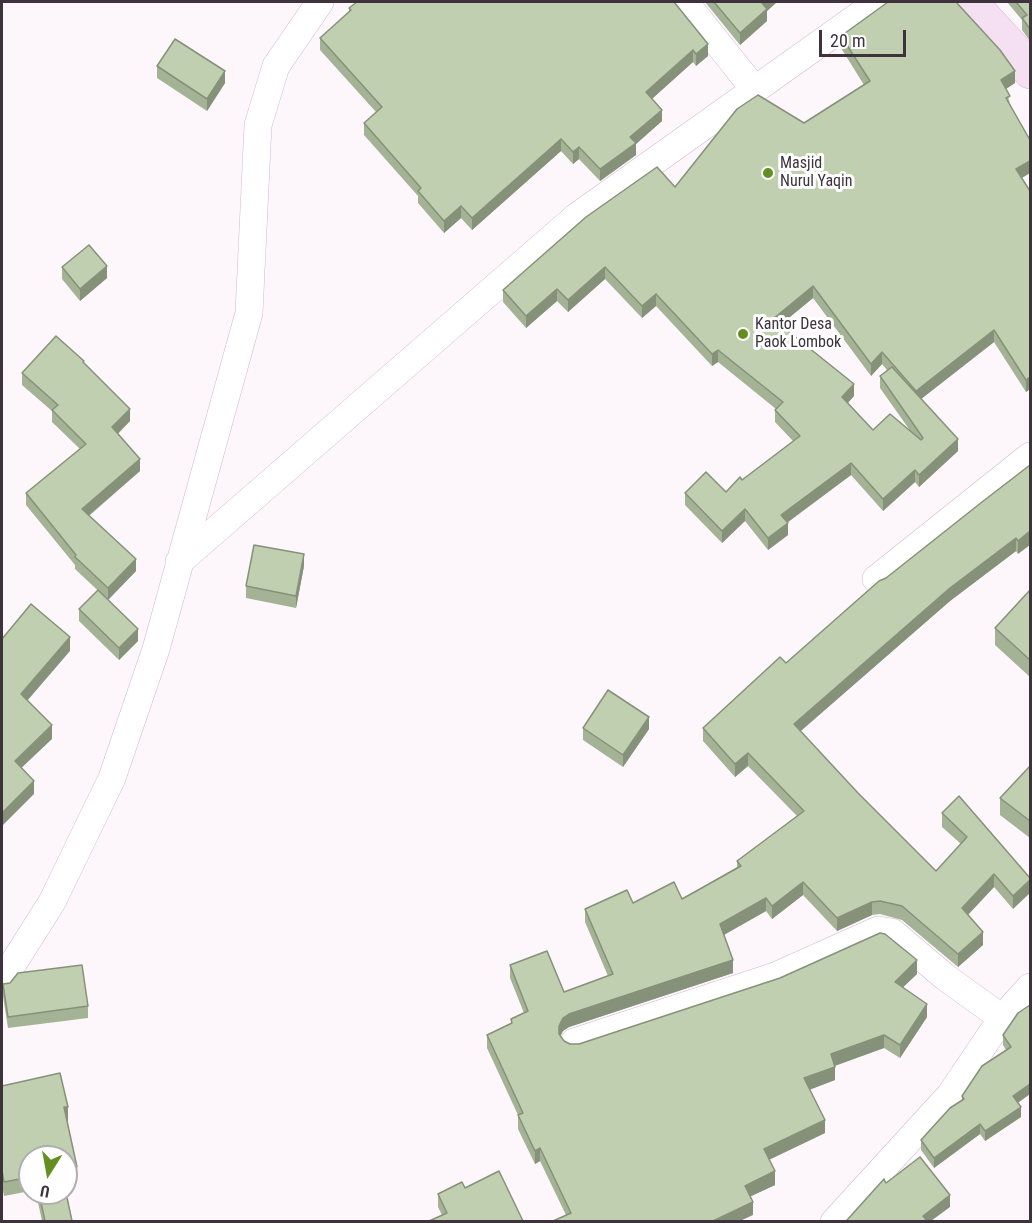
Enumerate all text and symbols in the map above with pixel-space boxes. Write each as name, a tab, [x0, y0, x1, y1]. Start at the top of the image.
scale bar	[822, 18, 909, 56]
text: 20 m	[830, 30, 865, 51]
place label: Masjid Nurul Yaqin	[780, 154, 853, 192]
marker: Masjid Nurul Yaqin	[761, 166, 775, 180]
place label: Kantor Desa Paok Lombok	[755, 315, 841, 353]
marker: Kantor Desa Paok Lombok	[736, 327, 750, 341]
north arrow	[18, 1145, 78, 1205]
text: U	[39, 1181, 51, 1201]

